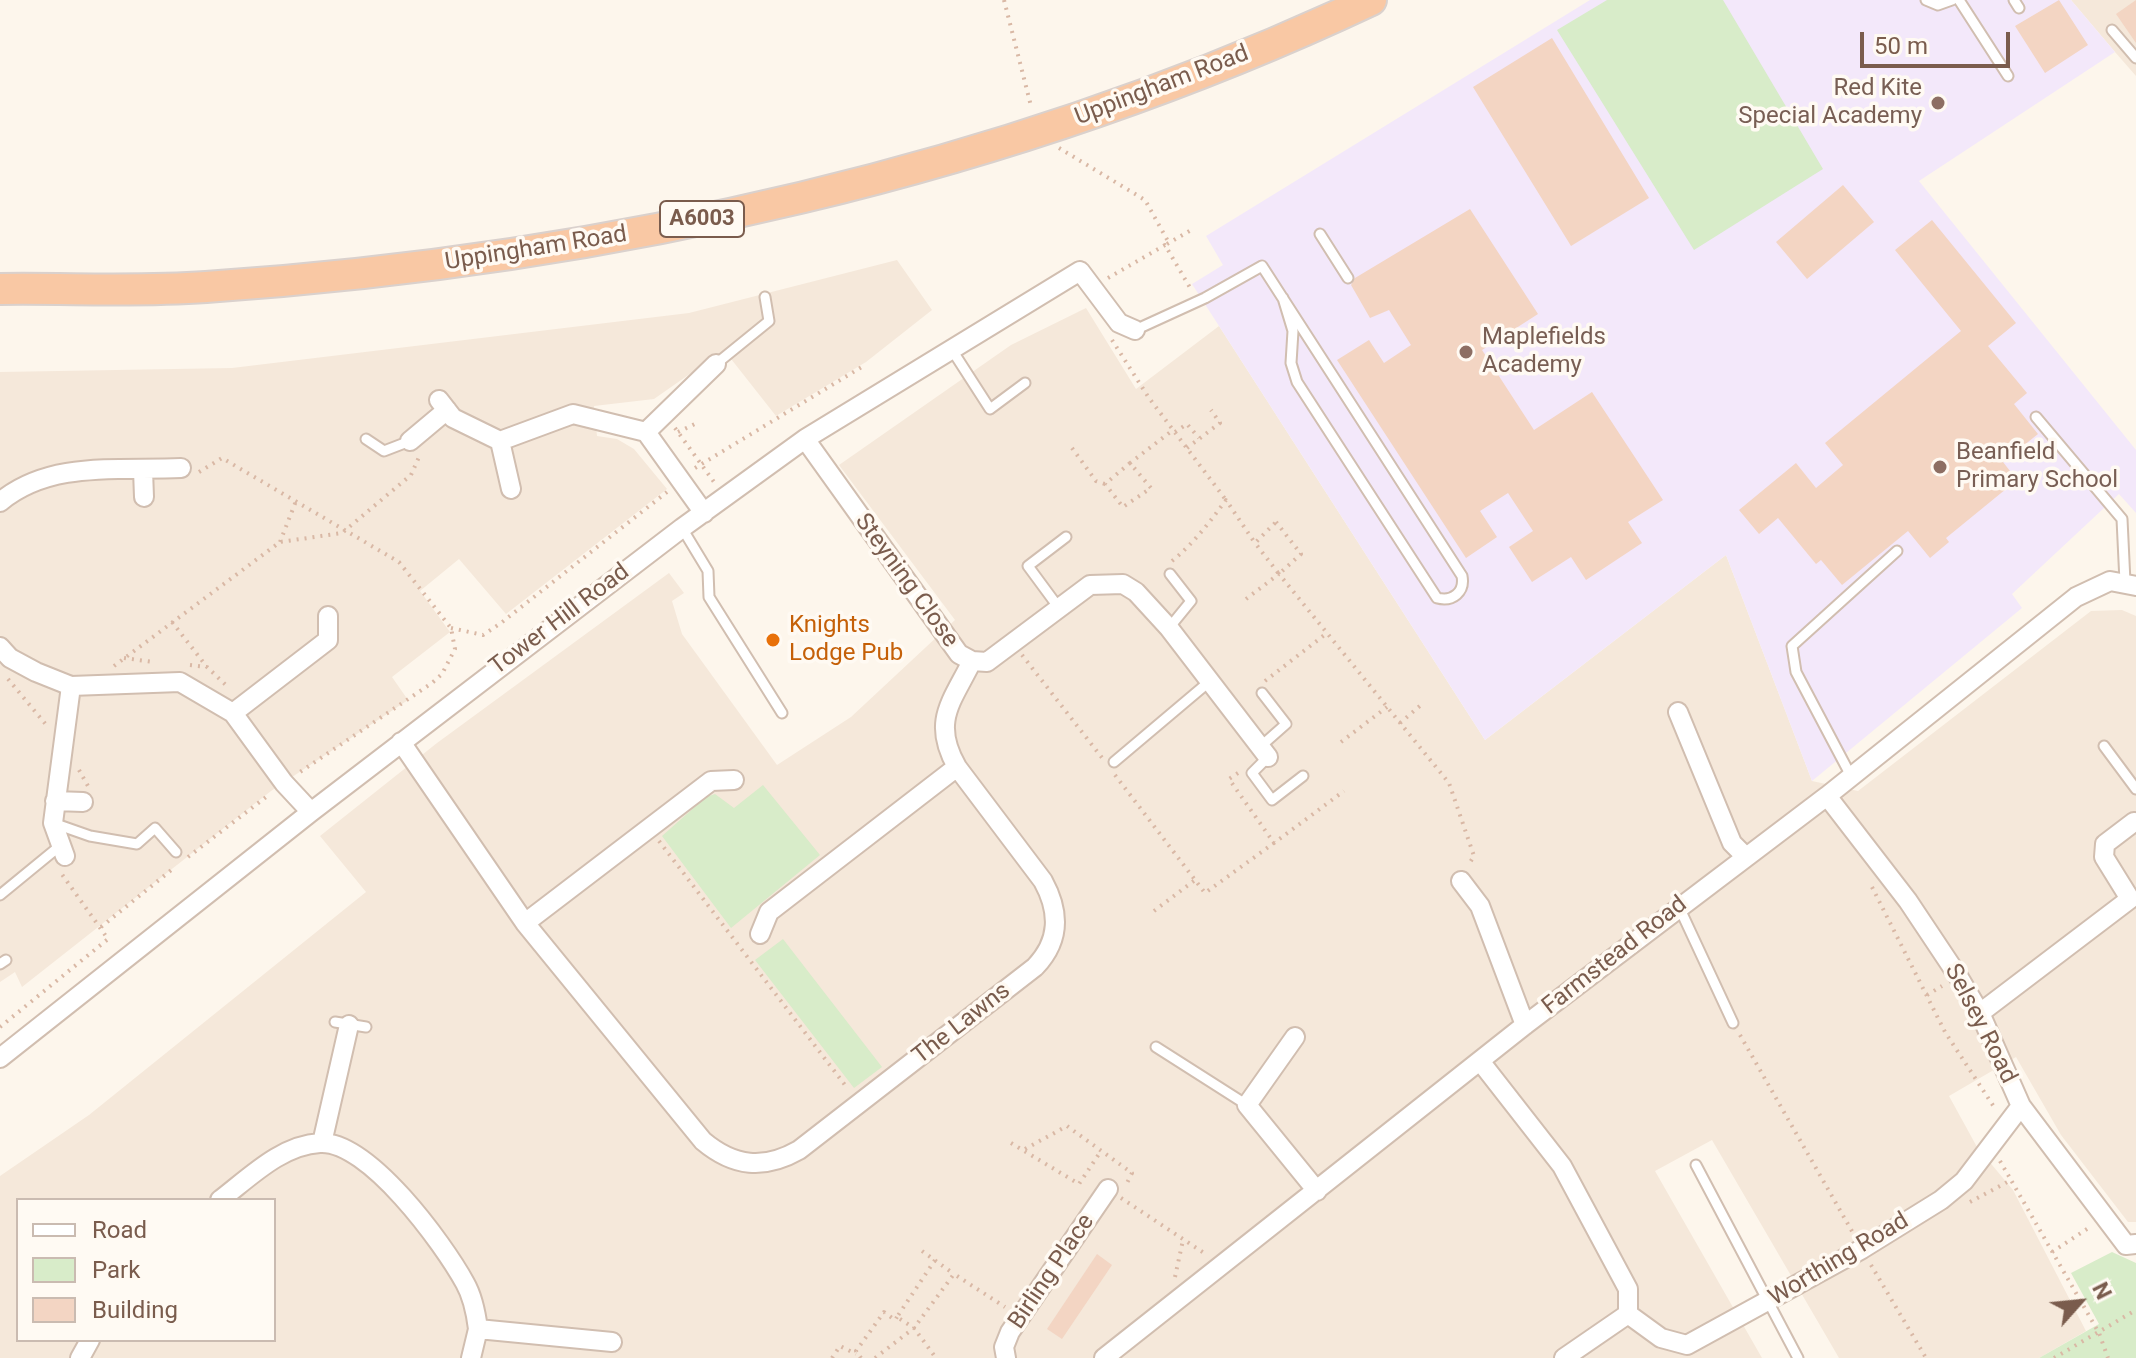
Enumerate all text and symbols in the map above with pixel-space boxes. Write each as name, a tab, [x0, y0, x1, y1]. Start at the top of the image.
scale bar	[1864, 16, 2014, 66]
text: 50 m	[1874, 32, 1928, 60]
street label: Uppingham Road	[1071, 40, 1253, 132]
place label: Red Kite Special Academy	[1738, 75, 1922, 131]
marker: Red Kite Special Academy	[1929, 94, 1947, 112]
road number: A6003	[660, 201, 744, 237]
street label: Uppingham Road	[443, 220, 629, 278]
place label: Maplefields Academy	[1482, 324, 1606, 380]
marker: Maplefields Academy	[1457, 343, 1475, 361]
place label: Beanfield Primary School	[1956, 439, 2118, 495]
marker: Beanfield Primary School	[1931, 458, 1949, 476]
street label: Steyning Close	[848, 509, 964, 653]
street label: Tower Hill Road	[485, 558, 635, 682]
place label: Knights Lodge Pub	[789, 612, 903, 668]
marker: Knights Lodge Pub	[764, 631, 782, 649]
street label: Farmstead Road	[1537, 891, 1693, 1021]
street label: Selsey Road	[1938, 959, 2022, 1089]
street label: The Lawns	[907, 977, 1017, 1071]
legend	[16, 1198, 276, 1342]
street label: Worthing Road	[1764, 1207, 1914, 1313]
street label: Birling Place	[1003, 1209, 1101, 1335]
text: Road	[92, 1216, 147, 1244]
text: Park	[92, 1256, 140, 1284]
north arrow	[2040, 1262, 2120, 1342]
text: N	[2087, 1278, 2116, 1303]
text: Building	[92, 1296, 178, 1324]

